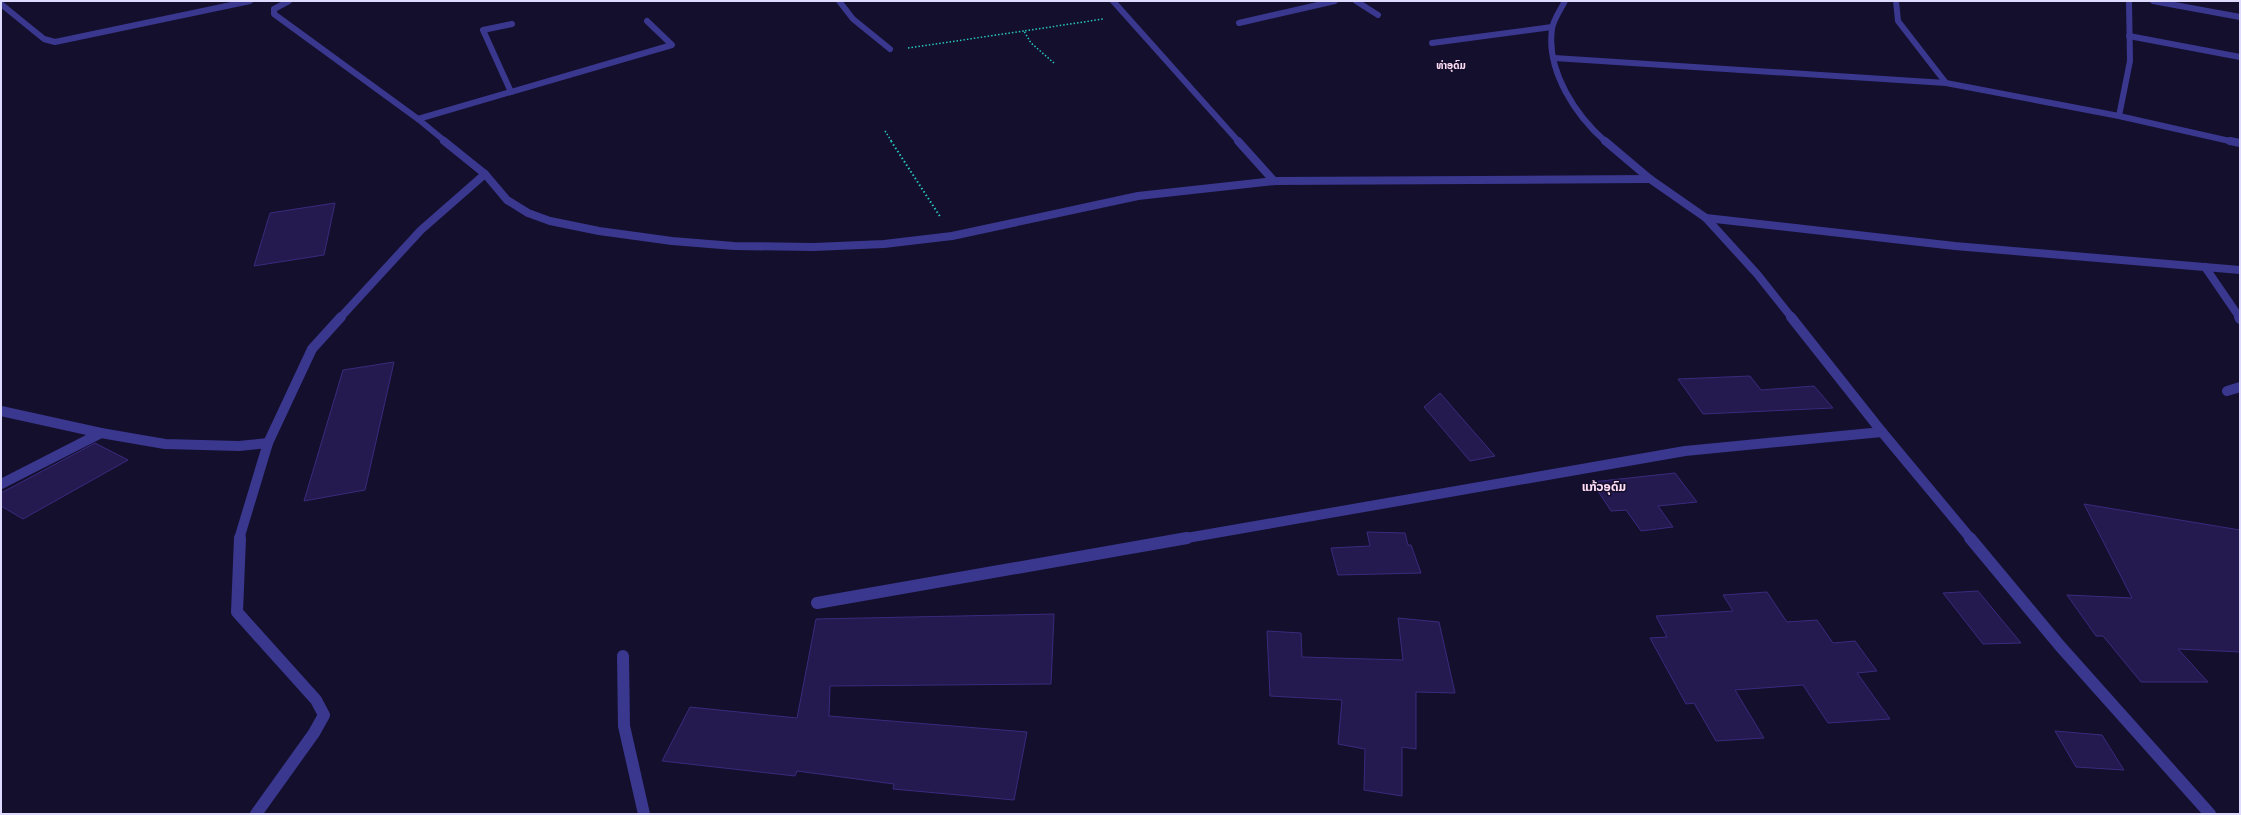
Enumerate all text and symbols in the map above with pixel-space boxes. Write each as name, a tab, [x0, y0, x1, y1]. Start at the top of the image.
district label: ທ່າອຸດົມ	[1436, 59, 1466, 72]
district label: ແກ້ວອຸດົມ	[1582, 480, 1626, 495]

